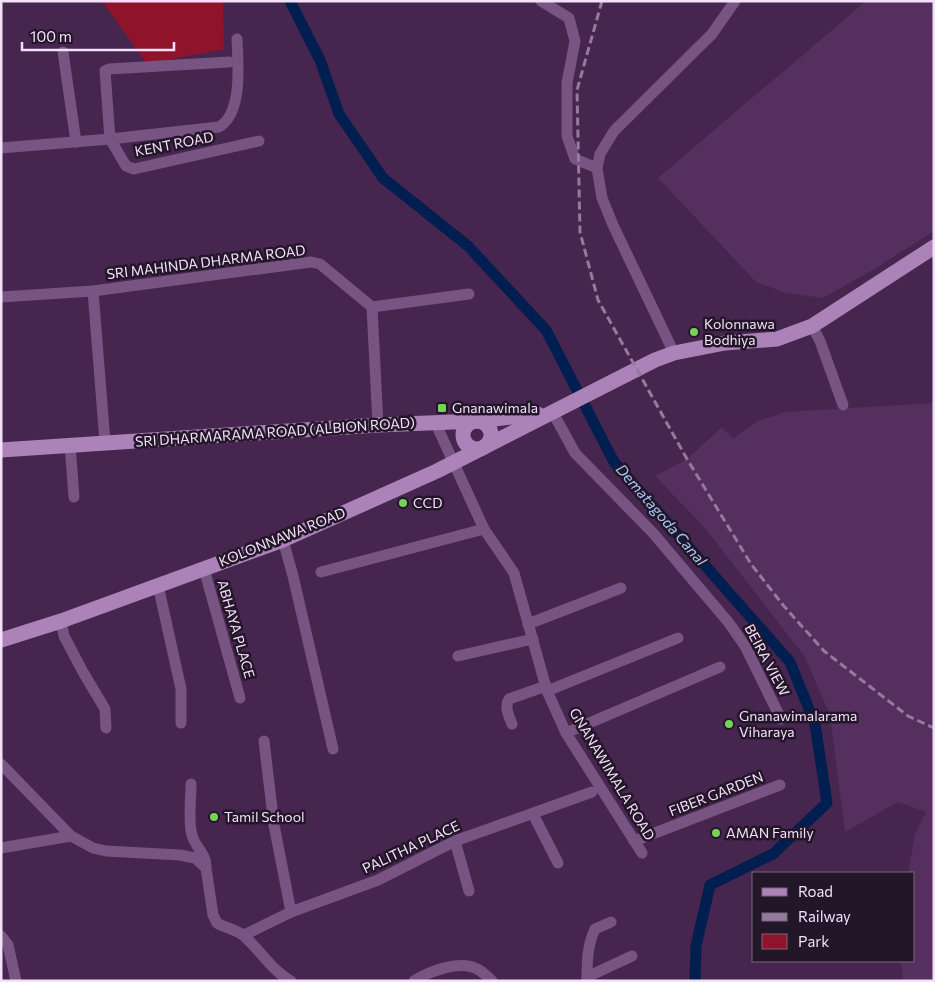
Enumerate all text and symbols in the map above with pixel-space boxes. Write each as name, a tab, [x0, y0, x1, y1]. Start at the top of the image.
scale bar	[22, 20, 175, 52]
text: 100 m	[30, 27, 72, 45]
street label: KENT ROAD	[133, 128, 215, 159]
street label: SRI MAHINDA DHARMA ROAD	[106, 241, 306, 282]
place label: Kolonnawa Bodhiya	[704, 315, 775, 348]
marker: Kolonnawa Bodhiya	[688, 326, 700, 338]
place label: Gnanawimala	[452, 399, 538, 416]
marker: Gnanawimala	[436, 402, 448, 414]
street label: SRI DHARMARAMA ROAD (ALBION ROAD)	[134, 413, 415, 450]
water label: Dematagoda Canal	[613, 460, 712, 570]
place label: CCD	[413, 494, 443, 511]
marker: CCD	[397, 497, 409, 509]
street label: KOLONNAWA ROAD	[216, 503, 348, 570]
street label: ABHAYA PLACE	[214, 578, 259, 680]
street label: BEIRA VIEW	[741, 621, 794, 699]
street label: GNANAWIMALA ROAD	[566, 704, 659, 843]
place label: Gnanawimalarama Viharaya	[739, 707, 857, 740]
marker: Gnanawimalarama Viharaya	[723, 718, 735, 730]
street label: FIBER GARDEN	[666, 768, 765, 819]
place label: Tamil School	[224, 808, 305, 825]
marker: Tamil School	[208, 811, 220, 823]
street label: PALITHA PLACE	[359, 817, 462, 877]
place label: AMAN Family	[726, 824, 814, 841]
marker: AMAN Family	[710, 827, 722, 839]
legend	[752, 872, 915, 962]
text: Road	[798, 882, 833, 900]
text: Railway	[798, 907, 851, 925]
text: Park	[798, 932, 829, 950]

